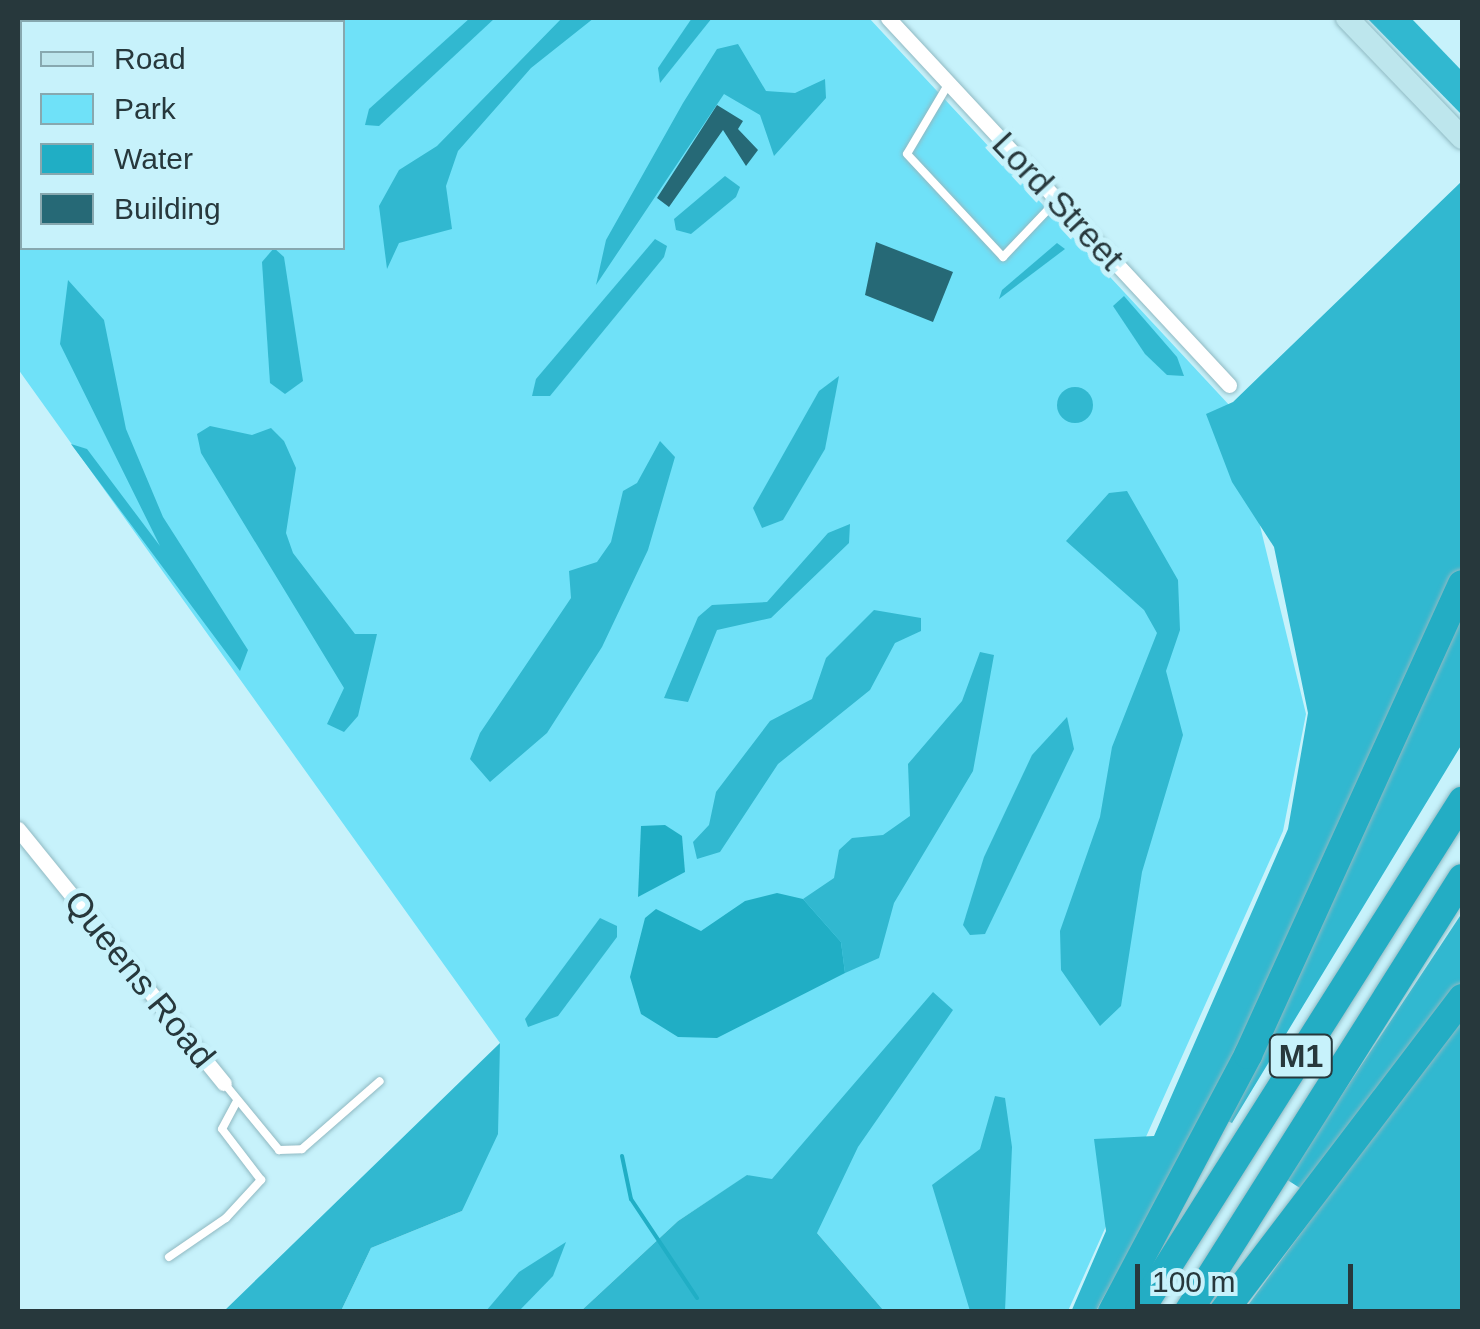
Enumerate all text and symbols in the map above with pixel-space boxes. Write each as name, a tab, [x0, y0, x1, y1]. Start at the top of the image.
legend	[20, 20, 345, 250]
text: Road	[114, 42, 186, 75]
text: Park	[114, 92, 176, 125]
street label: Lord Street	[984, 123, 1132, 279]
text: Water	[114, 142, 193, 175]
text: Building	[114, 192, 221, 225]
street label: Queens Road	[56, 882, 224, 1076]
road number: M1	[1268, 1029, 1334, 1083]
scale bar	[1140, 1244, 1358, 1306]
text: 100 m	[1152, 1265, 1235, 1298]

